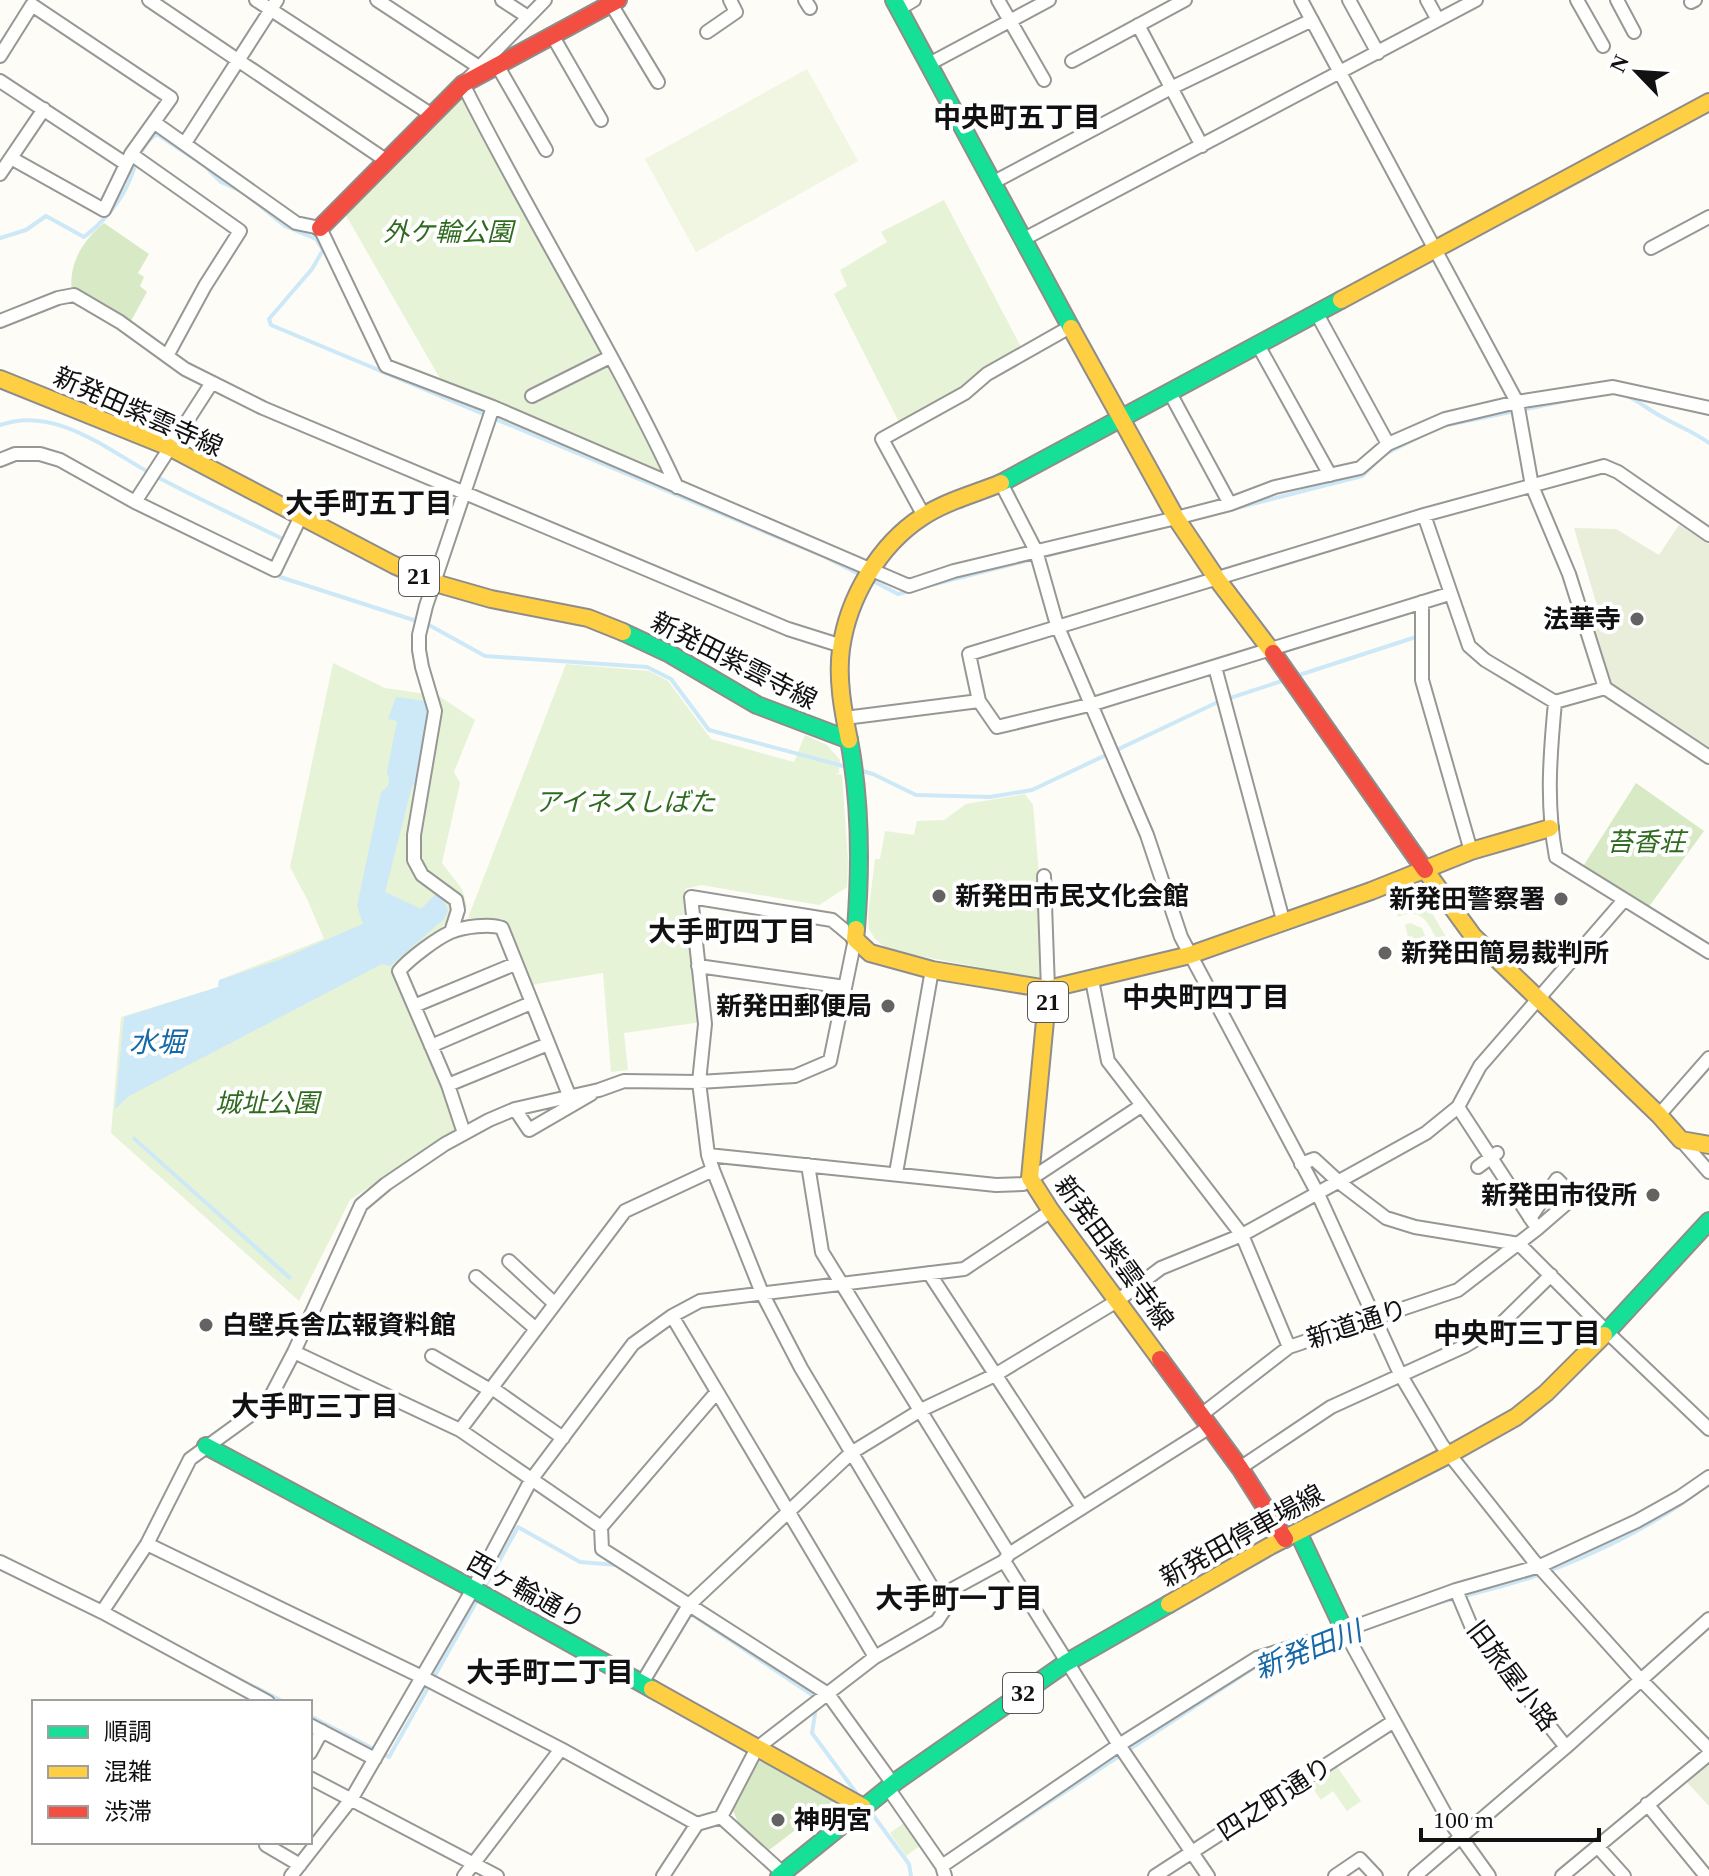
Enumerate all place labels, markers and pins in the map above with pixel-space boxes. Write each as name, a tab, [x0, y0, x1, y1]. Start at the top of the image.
place label: 法華寺	[1543, 605, 1621, 634]
marker: 法華寺	[1628, 610, 1646, 628]
place label: 新発田市民文化会館	[955, 882, 1189, 911]
place label: 新発田警察署	[1389, 885, 1545, 914]
marker: 新発田市民文化会館	[930, 887, 948, 905]
marker: 新発田警察署	[1552, 890, 1570, 908]
place label: 新発田簡易裁判所	[1401, 939, 1609, 968]
marker: 新発田簡易裁判所	[1376, 944, 1394, 962]
place label: 新発田郵便局	[716, 992, 872, 1021]
marker: 新発田郵便局	[879, 997, 897, 1015]
place label: 新発田市役所	[1481, 1181, 1637, 1210]
marker: 新発田市役所	[1644, 1186, 1662, 1204]
place label: 白壁兵舎広報資料館	[222, 1311, 456, 1340]
marker: 白壁兵舎広報資料館	[197, 1316, 215, 1334]
place label: 神明宮	[794, 1806, 872, 1835]
marker: 神明宮	[769, 1811, 787, 1829]

